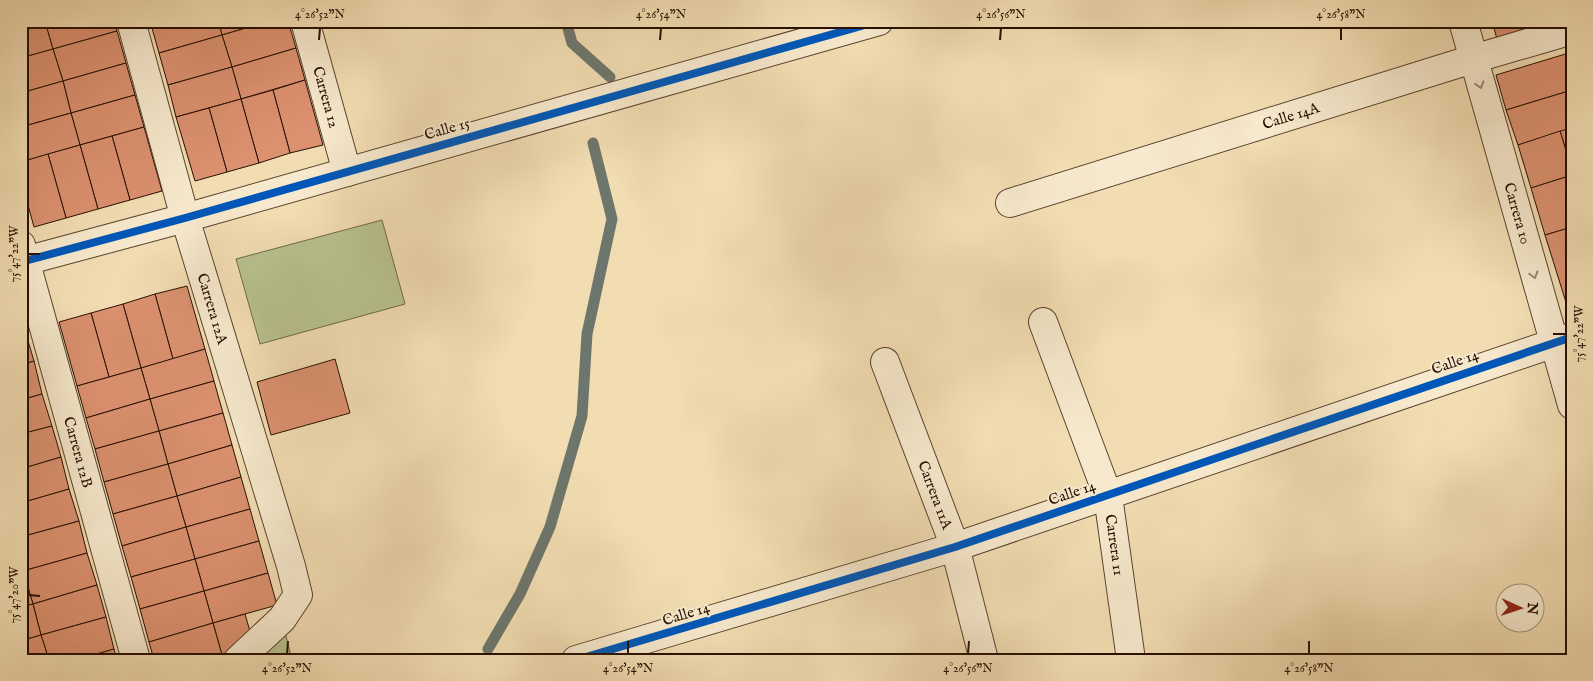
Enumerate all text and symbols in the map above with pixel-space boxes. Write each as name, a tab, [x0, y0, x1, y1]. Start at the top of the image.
text: 4°26'52"N	[295, 7, 346, 22]
text: 4°26'54"N	[636, 7, 687, 22]
text: 4°26'56"N	[976, 7, 1026, 22]
text: 4°26'58"N	[1316, 7, 1366, 22]
street label: Carrera 12	[309, 64, 344, 130]
one-way arrow	[1475, 80, 1485, 89]
street label: Calle 14A	[1260, 98, 1322, 133]
street label: Calle 15	[422, 113, 473, 145]
street label: Carrera 10	[1500, 180, 1535, 246]
text: 75°47'22"W	[7, 225, 22, 282]
street label: Carrera 12A	[193, 271, 233, 347]
one-way arrow	[1528, 271, 1539, 280]
text: 75°47'22"W	[1572, 305, 1587, 362]
street label: Calle 14	[1429, 345, 1482, 379]
street label: Carrera 12B	[60, 414, 97, 490]
street label: Carrera 11A	[914, 458, 957, 533]
street label: Calle 14	[1046, 476, 1099, 510]
street label: Carrera 11	[1101, 513, 1129, 577]
text: 75°47'20"W	[7, 566, 22, 624]
north arrow	[1496, 584, 1546, 634]
street label: Calle 14	[660, 598, 713, 630]
text: N	[1523, 601, 1541, 615]
text: 4°26'52"N	[262, 661, 313, 676]
text: 4°26'54"N	[603, 661, 654, 676]
text: 4°26'56"N	[943, 661, 993, 676]
text: 4°26'58"N	[1284, 661, 1334, 676]

